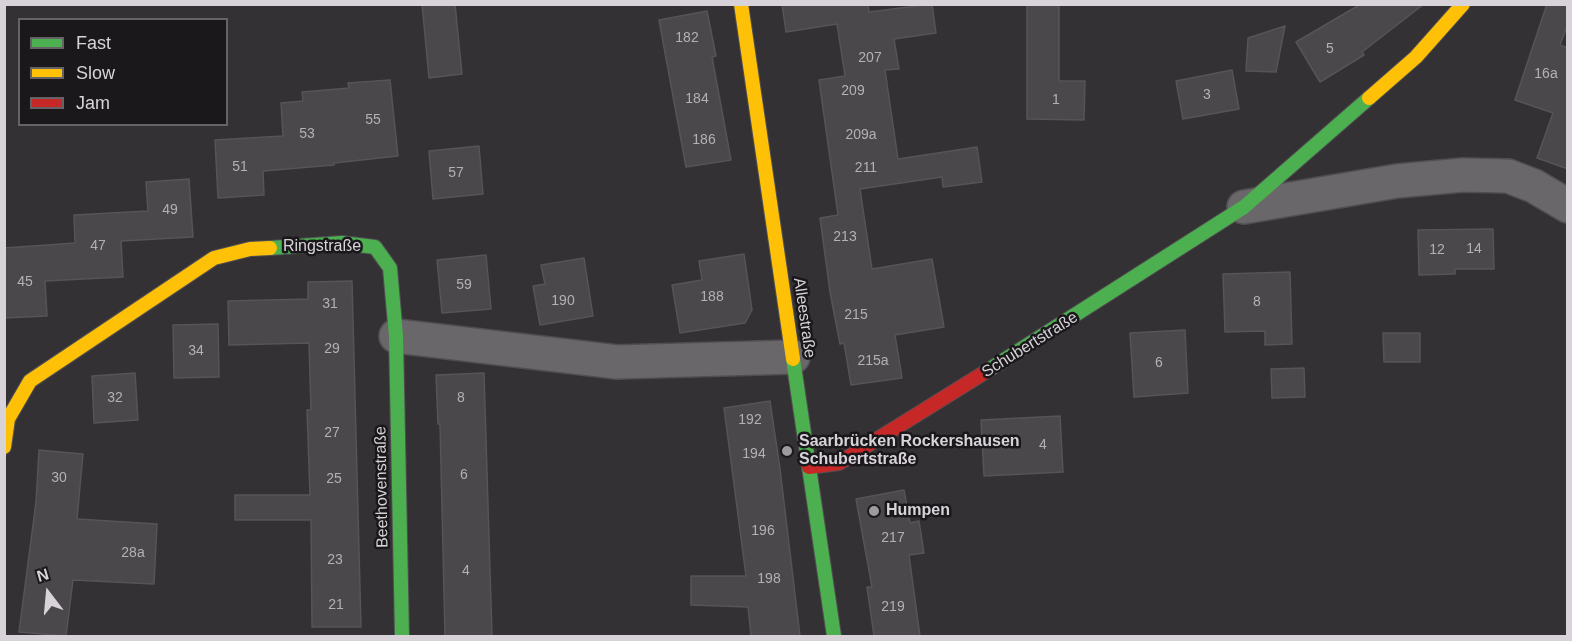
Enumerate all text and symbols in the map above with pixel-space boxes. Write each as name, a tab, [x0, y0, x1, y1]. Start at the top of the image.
legend	[18, 18, 228, 126]
house number: 182	[675, 30, 699, 46]
text: Fast	[76, 33, 111, 53]
house number: 5	[1326, 41, 1334, 57]
house number: 207	[858, 50, 882, 66]
text: Slow	[76, 63, 115, 83]
house number: 16a	[1534, 66, 1558, 82]
house number: 209	[841, 83, 865, 99]
house number: 3	[1203, 87, 1211, 103]
house number: 184	[685, 91, 709, 107]
house number: 1	[1052, 92, 1060, 108]
text: Jam	[76, 93, 110, 113]
house number: 55	[365, 112, 381, 128]
house number: 53	[299, 126, 315, 142]
house number: 209a	[845, 127, 877, 143]
house number: 186	[692, 132, 716, 148]
house number: 51	[232, 159, 248, 175]
house number: 211	[855, 160, 877, 176]
house number: 57	[448, 165, 464, 181]
house number: 49	[162, 202, 178, 218]
house number: 213	[833, 229, 857, 245]
street label: Ringstraße	[283, 237, 361, 257]
house number: 47	[90, 238, 106, 254]
house number: 14	[1466, 241, 1482, 257]
house number: 12	[1429, 242, 1445, 258]
house number: 45	[17, 274, 33, 290]
house number: 59	[456, 277, 472, 293]
street label: Alleestraße	[789, 277, 819, 359]
house number: 188	[700, 289, 724, 305]
house number: 190	[551, 293, 575, 309]
house number: 8	[1253, 294, 1261, 310]
house number: 31	[322, 296, 338, 312]
house number: 215	[844, 307, 868, 323]
street label: Schubertstraße	[979, 308, 1081, 382]
house number: 29	[324, 341, 340, 357]
house number: 34	[188, 343, 204, 359]
house number: 215a	[857, 353, 889, 369]
house number: 6	[1155, 355, 1163, 371]
house number: 32	[107, 390, 123, 406]
house number: 8	[457, 390, 465, 406]
house number: 192	[738, 412, 762, 428]
house number: 27	[324, 425, 340, 441]
street label: Beethovenstraße	[371, 426, 393, 548]
place label: Saarbrücken Rockershausen Schubertstraße	[799, 432, 1020, 470]
house number: 4	[1039, 437, 1047, 453]
marker: Saarbrücken Rockershausen Schubertstraße	[780, 444, 794, 458]
house number: 194	[742, 446, 766, 462]
house number: 6	[460, 467, 468, 483]
house number: 30	[51, 470, 67, 486]
house number: 25	[326, 471, 342, 487]
place label: Humpen	[886, 501, 950, 521]
marker: Humpen	[867, 504, 881, 518]
house number: 196	[751, 523, 775, 539]
house number: 217	[881, 530, 905, 546]
house number: 28a	[121, 545, 145, 561]
house number: 23	[327, 552, 343, 568]
north arrow	[18, 563, 78, 623]
house number: 4	[462, 563, 470, 579]
text: N	[35, 565, 51, 585]
house number: 198	[757, 571, 781, 587]
house number: 21	[328, 597, 344, 613]
house number: 219	[881, 599, 905, 615]

